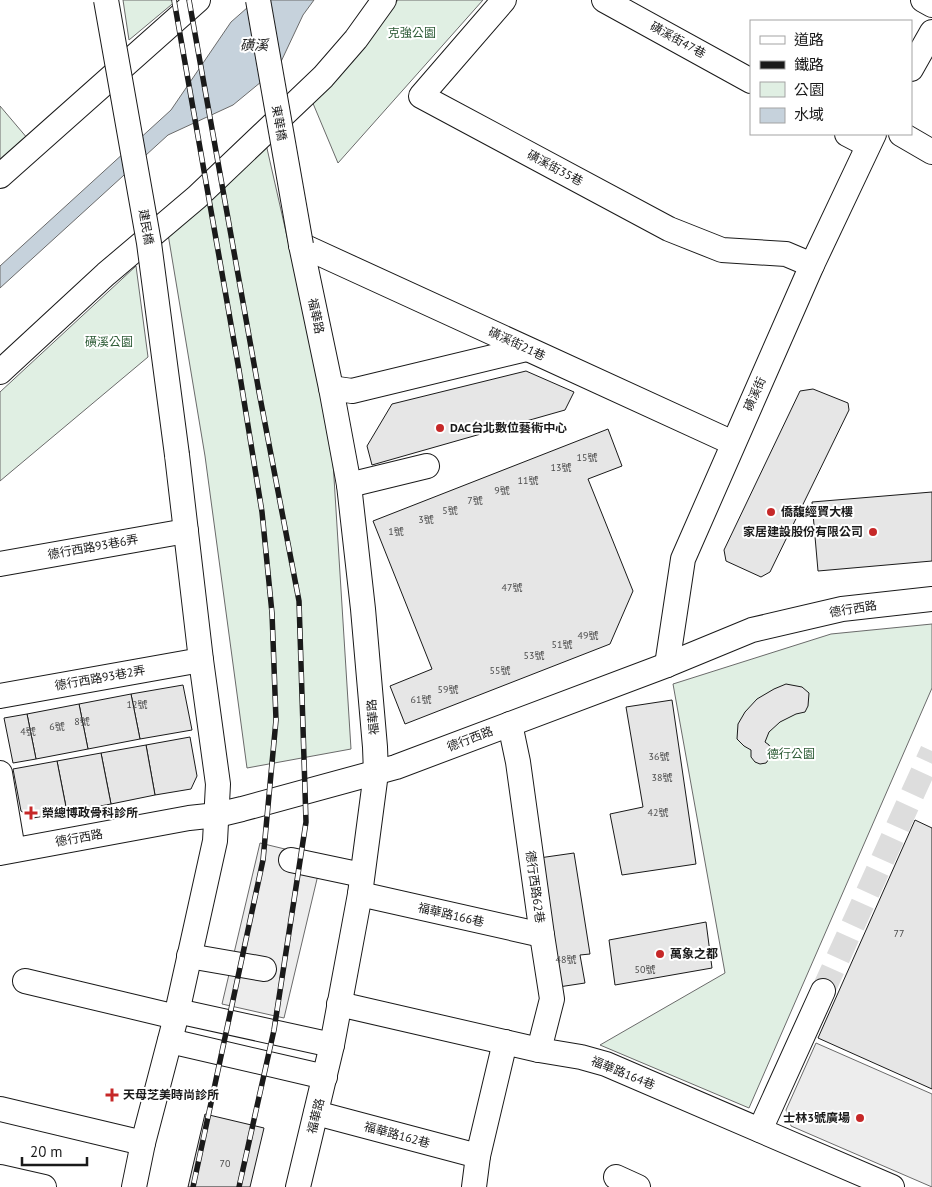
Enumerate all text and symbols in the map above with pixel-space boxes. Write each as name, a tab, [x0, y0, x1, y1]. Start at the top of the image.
street label: 磺溪街47巷	[648, 18, 709, 61]
legend	[750, 20, 912, 135]
park label: 克強公園	[388, 25, 436, 40]
text: 道路	[794, 30, 824, 49]
water label: 磺溪	[240, 36, 270, 54]
text: 鐵路	[794, 55, 824, 74]
text: 公園	[794, 80, 824, 99]
street label: 東華橋	[269, 104, 290, 142]
text: 水域	[794, 105, 824, 124]
street label: 磺溪街35巷	[525, 147, 586, 189]
street label: 建民橋	[136, 208, 157, 246]
street label: 福華路	[305, 297, 328, 335]
street label: 磺溪街21巷	[486, 324, 548, 363]
park label: 磺溪公園	[85, 334, 133, 349]
street label: 磺溪街	[740, 374, 769, 413]
place label: DAC台北數位藝術中心	[450, 420, 567, 435]
marker: DAC台北數位藝術中心	[434, 422, 446, 434]
house number: 15號	[577, 451, 597, 464]
house number: 13號	[551, 461, 571, 474]
house number: 11號	[518, 474, 538, 487]
house number: 9號	[494, 484, 510, 497]
house number: 7號	[467, 494, 483, 507]
house number: 5號	[442, 504, 458, 517]
place label: 僑馥經貿大樓	[781, 504, 853, 519]
marker: 僑馥經貿大樓	[765, 506, 777, 518]
house number: 3號	[418, 513, 434, 526]
place label: 家居建設股份有限公司	[743, 524, 863, 539]
house number: 1號	[388, 525, 404, 538]
marker: 家居建設股份有限公司	[867, 526, 879, 538]
street label: 德行西路93巷6弄	[46, 531, 139, 562]
house number: 47號	[502, 581, 522, 594]
street label: 德行西路	[828, 597, 878, 620]
house number: 49號	[578, 629, 598, 642]
house number: 51號	[552, 638, 572, 651]
house number: 53號	[524, 649, 544, 662]
street label: 德行西路93巷2弄	[53, 662, 146, 693]
house number: 55號	[490, 664, 510, 677]
house number: 59號	[438, 683, 458, 696]
house number: 61號	[411, 693, 431, 706]
house number: 12號	[127, 698, 147, 711]
street label: 福華路	[363, 698, 382, 736]
house number: 8號	[74, 715, 90, 728]
house number: 6號	[49, 720, 65, 733]
street label: 德行西路	[445, 723, 495, 754]
house number: 4號	[20, 725, 36, 738]
park label: 德行公園	[767, 746, 815, 761]
house number: 36號	[649, 750, 669, 763]
house number: 38號	[652, 771, 672, 784]
place label: 榮總博政骨科診所	[42, 805, 138, 820]
marker: 榮總博政骨科診所	[24, 806, 38, 820]
house number: 42號	[648, 806, 668, 819]
street label: 德行西路	[54, 826, 104, 849]
street label: 德行西路62巷	[523, 850, 548, 924]
street label: 福華路166巷	[416, 900, 486, 929]
house number: 77	[894, 927, 904, 940]
place label: 萬象之都	[670, 946, 718, 961]
marker: 萬象之都	[654, 948, 666, 960]
house number: 48號	[556, 953, 576, 966]
house number: 50號	[635, 963, 655, 976]
street label: 福華路164巷	[589, 1053, 657, 1092]
place label: 天母芝美時尚診所	[123, 1087, 219, 1102]
marker: 天母芝美時尚診所	[105, 1088, 119, 1102]
street label: 福華路	[304, 1097, 327, 1135]
place label: 士林3號廣場	[783, 1110, 850, 1125]
marker: 士林3號廣場	[854, 1112, 866, 1124]
street label: 福華路162巷	[363, 1119, 432, 1151]
scale bar	[22, 1134, 88, 1166]
text: 20 m	[30, 1142, 63, 1161]
house number: 70	[220, 1157, 231, 1170]

